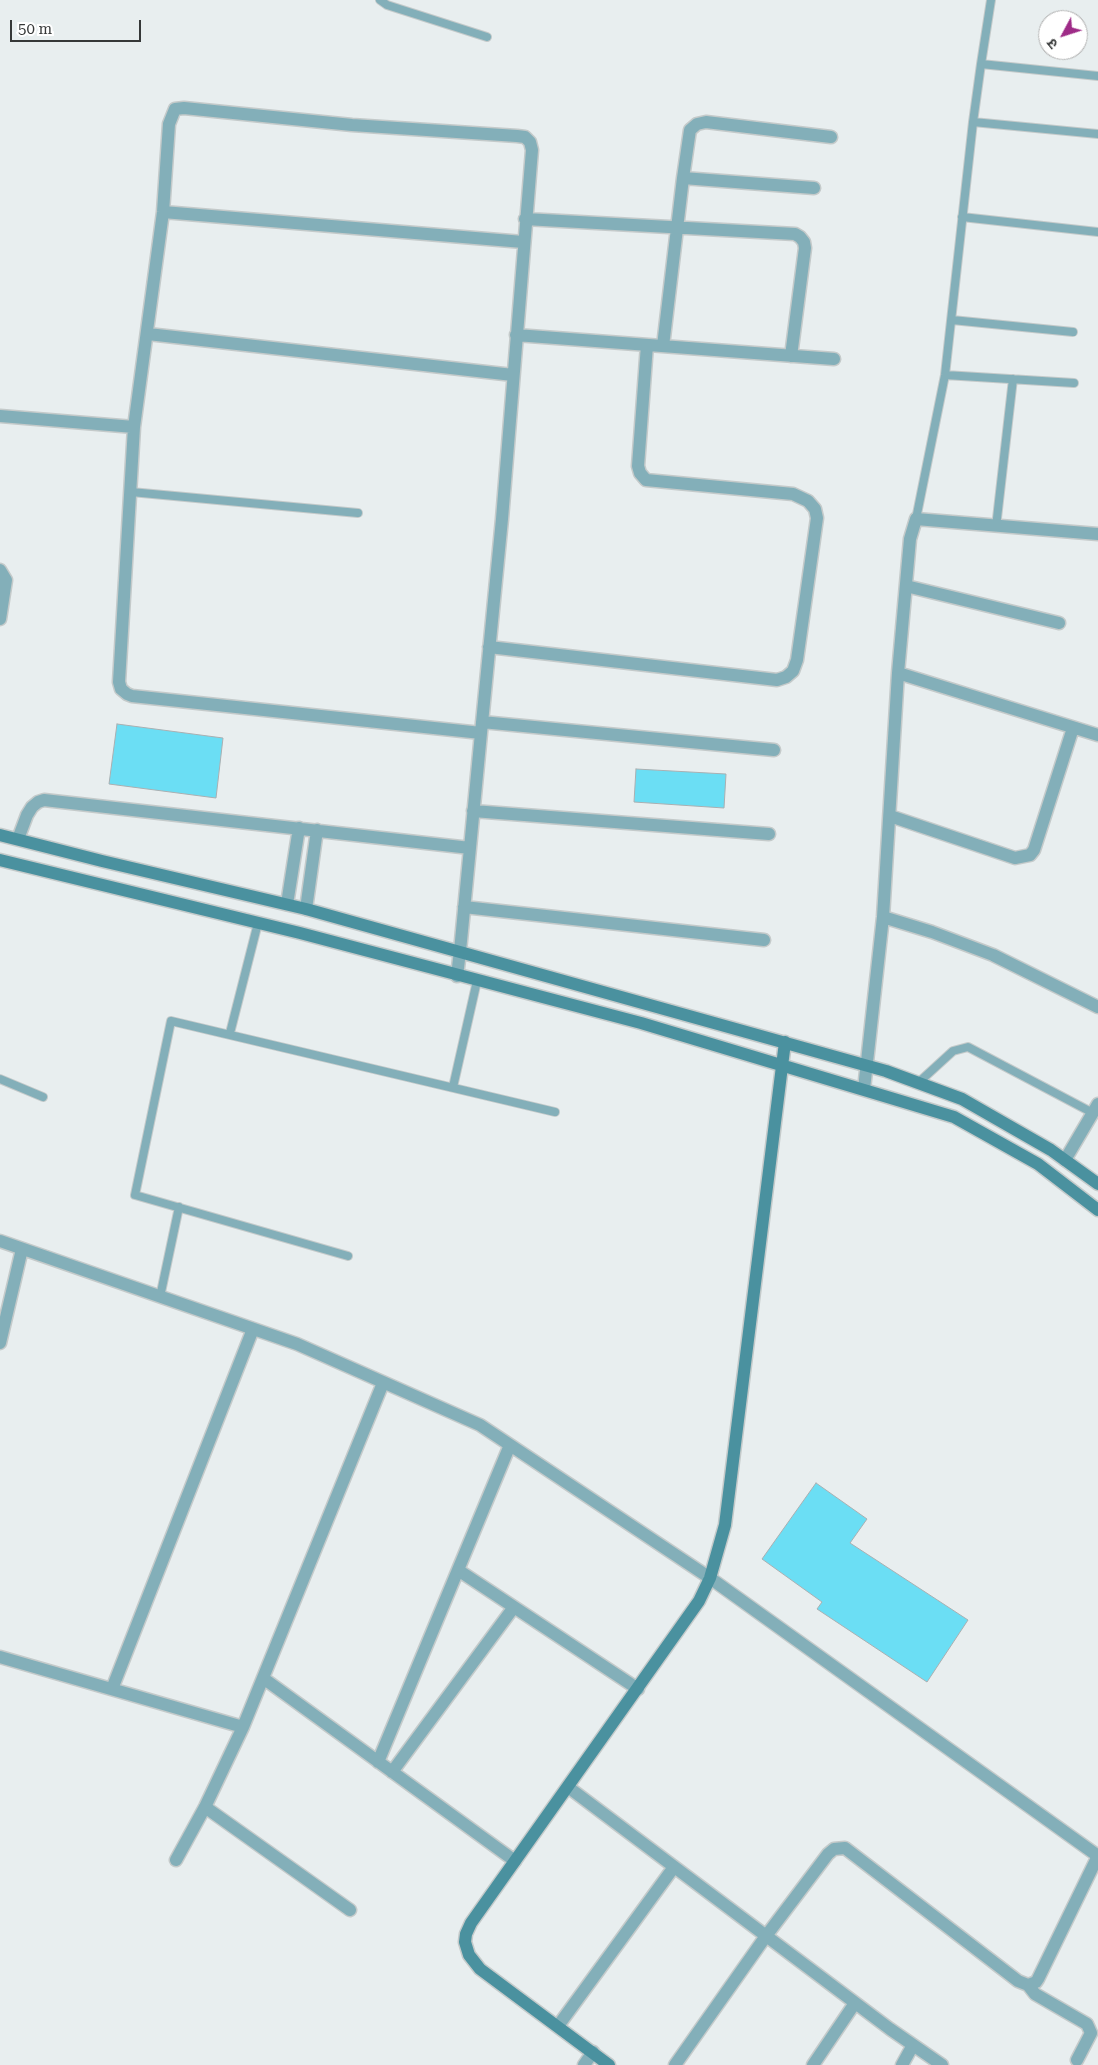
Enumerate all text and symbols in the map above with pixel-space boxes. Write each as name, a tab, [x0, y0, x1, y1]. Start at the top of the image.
scale bar	[12, 10, 144, 42]
north arrow	[1038, 10, 1088, 60]
text: 50 m	[18, 20, 52, 38]
text: उ	[1044, 36, 1061, 52]

